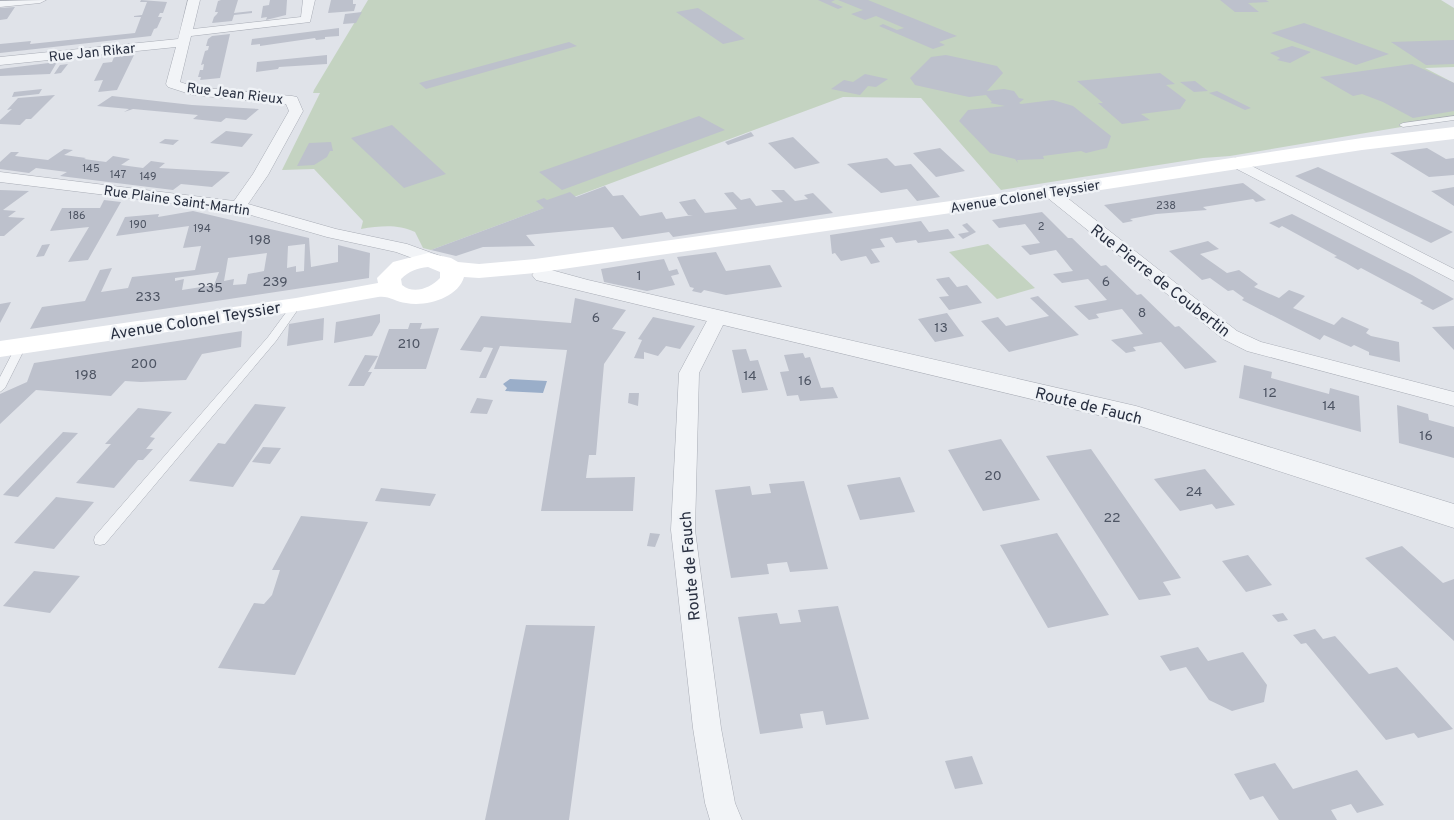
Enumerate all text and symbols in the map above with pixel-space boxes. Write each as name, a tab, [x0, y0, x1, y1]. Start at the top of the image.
street label: Rue Jan Rikar	[48, 40, 137, 66]
street label: Rue Jean Rieux	[186, 80, 284, 109]
house number: 145	[82, 162, 100, 176]
house number: 147	[110, 168, 126, 182]
house number: 149	[139, 170, 157, 184]
street label: Avenue Colonel Teyssier	[949, 177, 1102, 218]
street label: Rue Plaine Saint-Martin	[103, 183, 251, 220]
house number: 238	[1156, 199, 1176, 213]
house number: 186	[68, 209, 86, 223]
house number: 190	[129, 218, 147, 232]
house number: 2	[1038, 220, 1044, 234]
street label: Rue Pierre de Coubertin	[1086, 221, 1234, 342]
house number: 194	[193, 222, 211, 236]
house number: 198	[249, 232, 271, 249]
house number: 1	[636, 268, 642, 285]
house number: 239	[262, 274, 288, 291]
house number: 6	[1102, 274, 1110, 291]
house number: 235	[197, 280, 223, 297]
house number: 233	[135, 289, 161, 306]
street label: Avenue Colonel Teyssier	[108, 299, 282, 345]
house number: 8	[1138, 305, 1146, 322]
house number: 6	[592, 310, 600, 327]
house number: 13	[934, 320, 948, 337]
house number: 210	[398, 336, 420, 353]
house number: 200	[131, 356, 157, 373]
house number: 198	[75, 367, 97, 384]
house number: 14	[743, 368, 757, 385]
house number: 16	[798, 373, 812, 390]
street label: Route de Fauch	[1033, 384, 1144, 430]
house number: 12	[1263, 385, 1277, 402]
house number: 14	[1322, 398, 1336, 415]
house number: 16	[1419, 428, 1433, 445]
house number: 20	[984, 468, 1002, 485]
house number: 24	[1185, 484, 1203, 501]
street label: Route de Fauch	[676, 510, 706, 621]
house number: 22	[1103, 510, 1121, 527]

